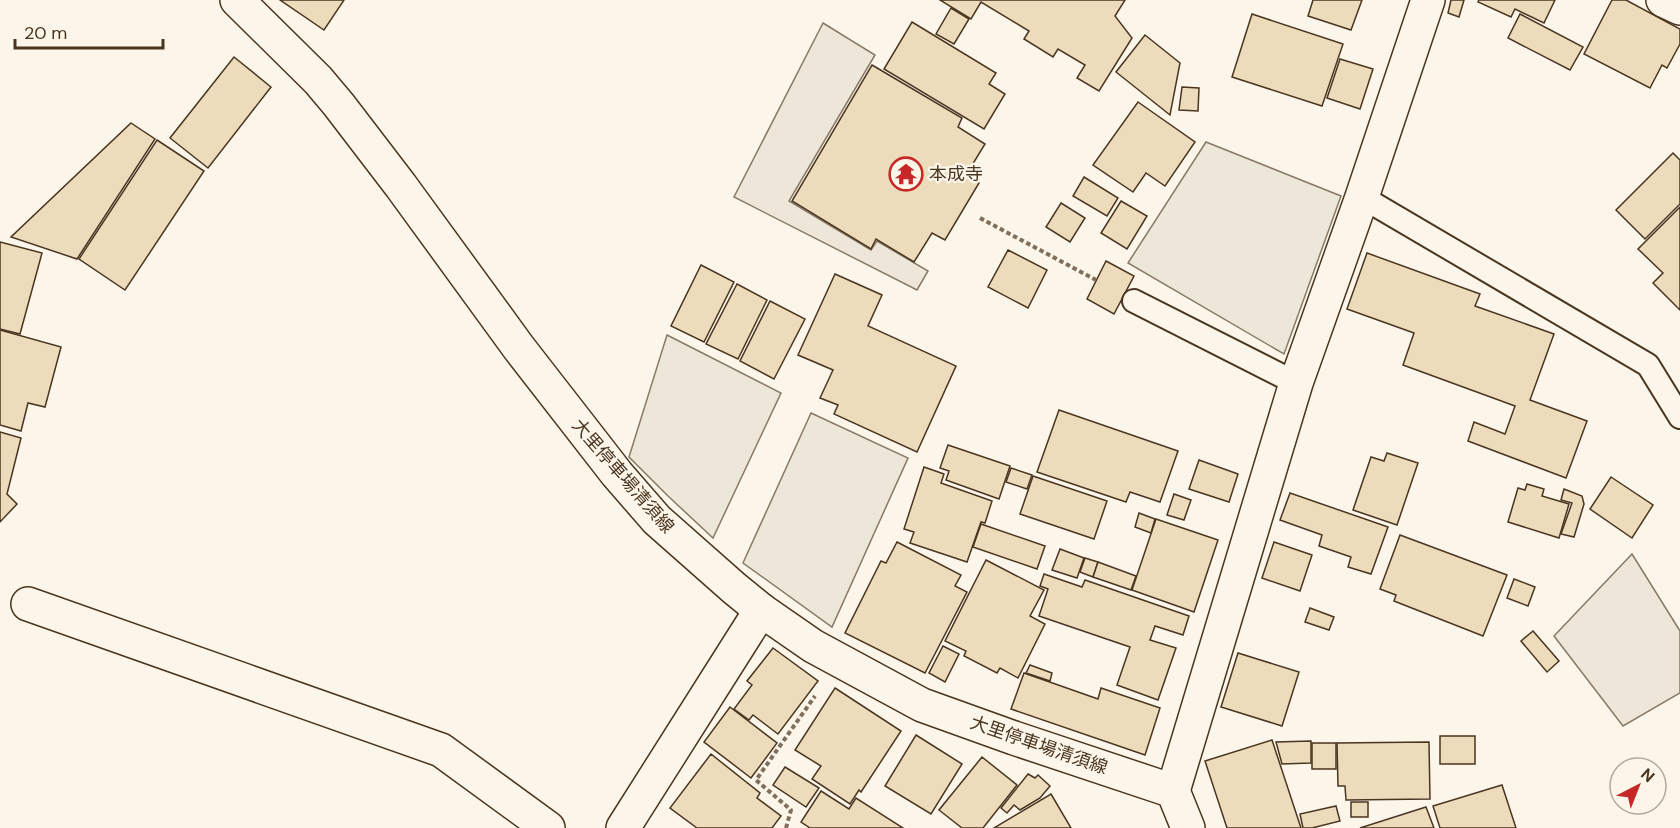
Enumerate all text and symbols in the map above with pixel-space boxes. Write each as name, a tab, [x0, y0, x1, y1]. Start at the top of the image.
scale bar	[15, 12, 164, 50]
text: 20 m	[24, 21, 67, 45]
temple icon: 本成寺	[888, 156, 924, 192]
place label: 本成寺	[929, 162, 983, 186]
street label: 大里停車場清須線	[567, 414, 679, 538]
street label: 大里停車場清須線	[967, 710, 1111, 780]
north arrow	[1608, 756, 1668, 816]
text: N	[1636, 764, 1659, 787]

